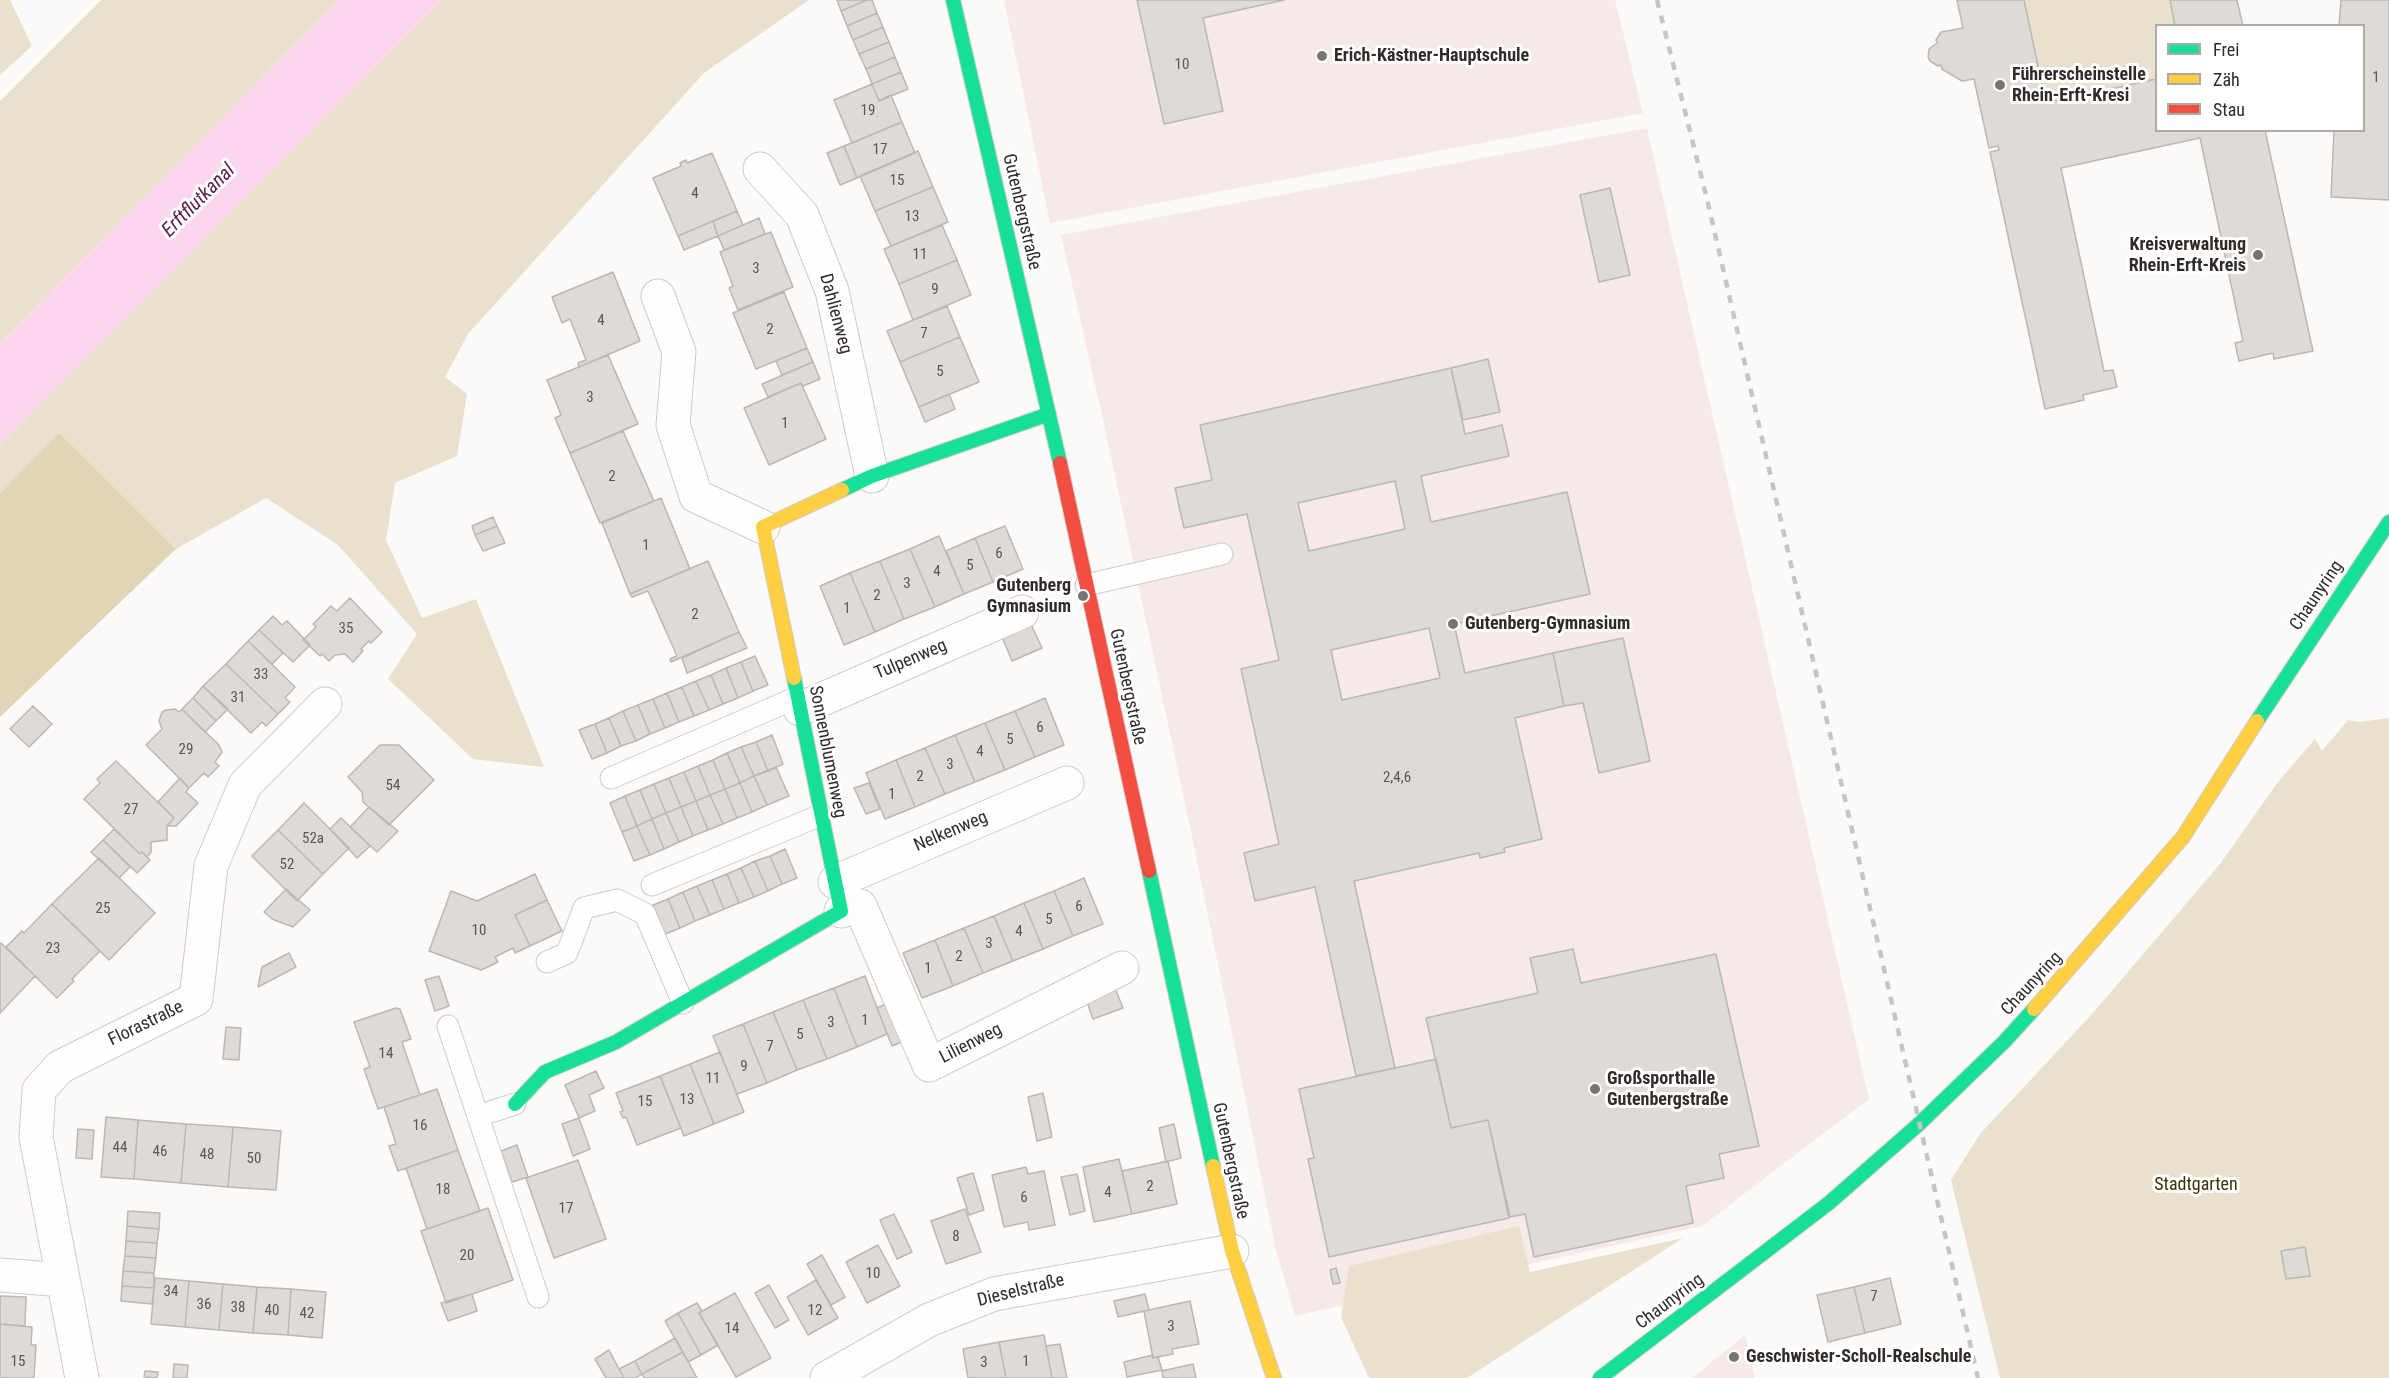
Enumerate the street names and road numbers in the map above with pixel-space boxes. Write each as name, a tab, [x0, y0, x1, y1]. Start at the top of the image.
street label: Gutenbergstraße	[997, 152, 1045, 272]
street label: Dahlienweg	[814, 272, 856, 356]
street label: Chaunyring	[2286, 557, 2348, 635]
street label: Gutenbergstraße	[1104, 627, 1150, 747]
street label: Tulpenweg	[872, 635, 950, 685]
street label: Sonnenblumenweg	[804, 684, 850, 820]
street label: Nelkenweg	[911, 807, 991, 857]
street label: Chaunyring	[1997, 948, 2067, 1020]
street label: Florastraße	[105, 997, 187, 1051]
street label: Lilienweg	[936, 1019, 1006, 1069]
street label: Gutenbergstraße	[1207, 1101, 1253, 1221]
street label: Chaunyring	[1632, 1269, 1708, 1335]
street label: Dieselstraße	[975, 1270, 1067, 1312]

